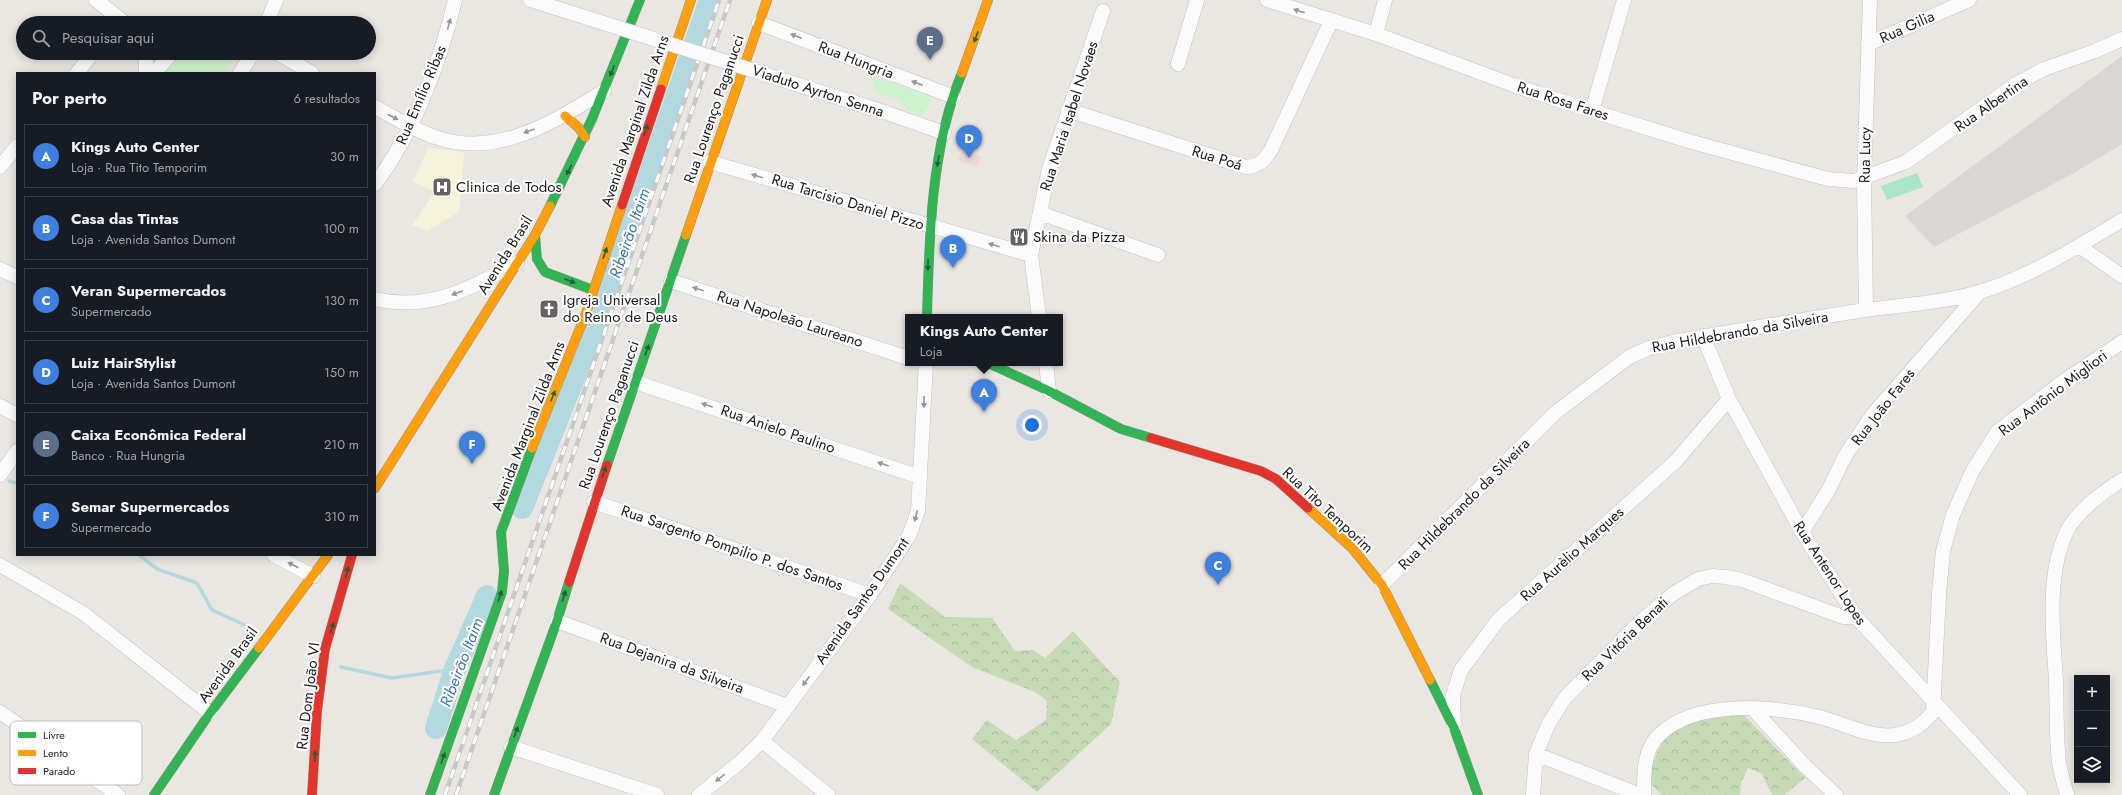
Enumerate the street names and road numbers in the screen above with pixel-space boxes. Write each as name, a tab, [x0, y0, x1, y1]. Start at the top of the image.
street label: Rua Gilia	[1876, 5, 1938, 49]
street label: Avenida Marginal Zilda Arns	[595, 32, 675, 210]
street label: Rua Lourenço Paganucci	[678, 32, 750, 186]
street label: Rua Hungria	[815, 36, 897, 84]
street label: Rua Maria Isabel Novaes	[1034, 38, 1104, 194]
street label: Rua Emílio Ribas	[390, 42, 452, 148]
street label: Viaduto Ayrton Senna	[749, 59, 887, 123]
street label: Rua Albertina	[1950, 71, 2032, 137]
street label: Rua Rosa Fares	[1514, 76, 1612, 126]
street label: Rua Lucy	[1854, 126, 1876, 183]
street label: Rua Poá	[1189, 140, 1245, 176]
street label: Rua Tarcisio Daniel Pizzo	[769, 168, 927, 236]
street label: Avenida Brasil	[472, 211, 538, 299]
street label: Rua Napoleão Laureano	[714, 285, 866, 353]
street label: Rua Hildebrando da Silveira	[1650, 306, 1830, 358]
street label: Avenida Marginal Zilda Arns	[486, 338, 570, 514]
street label: Rua Lourenço Paganucci	[573, 338, 645, 492]
street label: Rua Antônio Migliori	[1994, 345, 2112, 441]
street label: Rua João Fares	[1846, 364, 1920, 450]
street label: Rua Anielo Paulino	[718, 399, 838, 459]
street label: Rua Hildebrando da Silveira	[1393, 433, 1535, 575]
street label: Rua Tito Temporim	[1278, 462, 1378, 558]
street label: Rua Sargento Pompilio P. dos Santos	[618, 500, 846, 596]
street label: Rua Aurèlio Marques	[1515, 501, 1629, 607]
street label: Rua Antenor Lopes	[1788, 517, 1872, 629]
street label: Avenida Santos Dumont	[810, 533, 914, 669]
street label: Rua Vitória Benati	[1577, 592, 1673, 686]
street label: Avenida Brasil	[193, 622, 263, 708]
street label: Rua Dejanira da Silveira	[597, 627, 747, 699]
street label: Rua Dom João VI	[291, 641, 325, 751]

